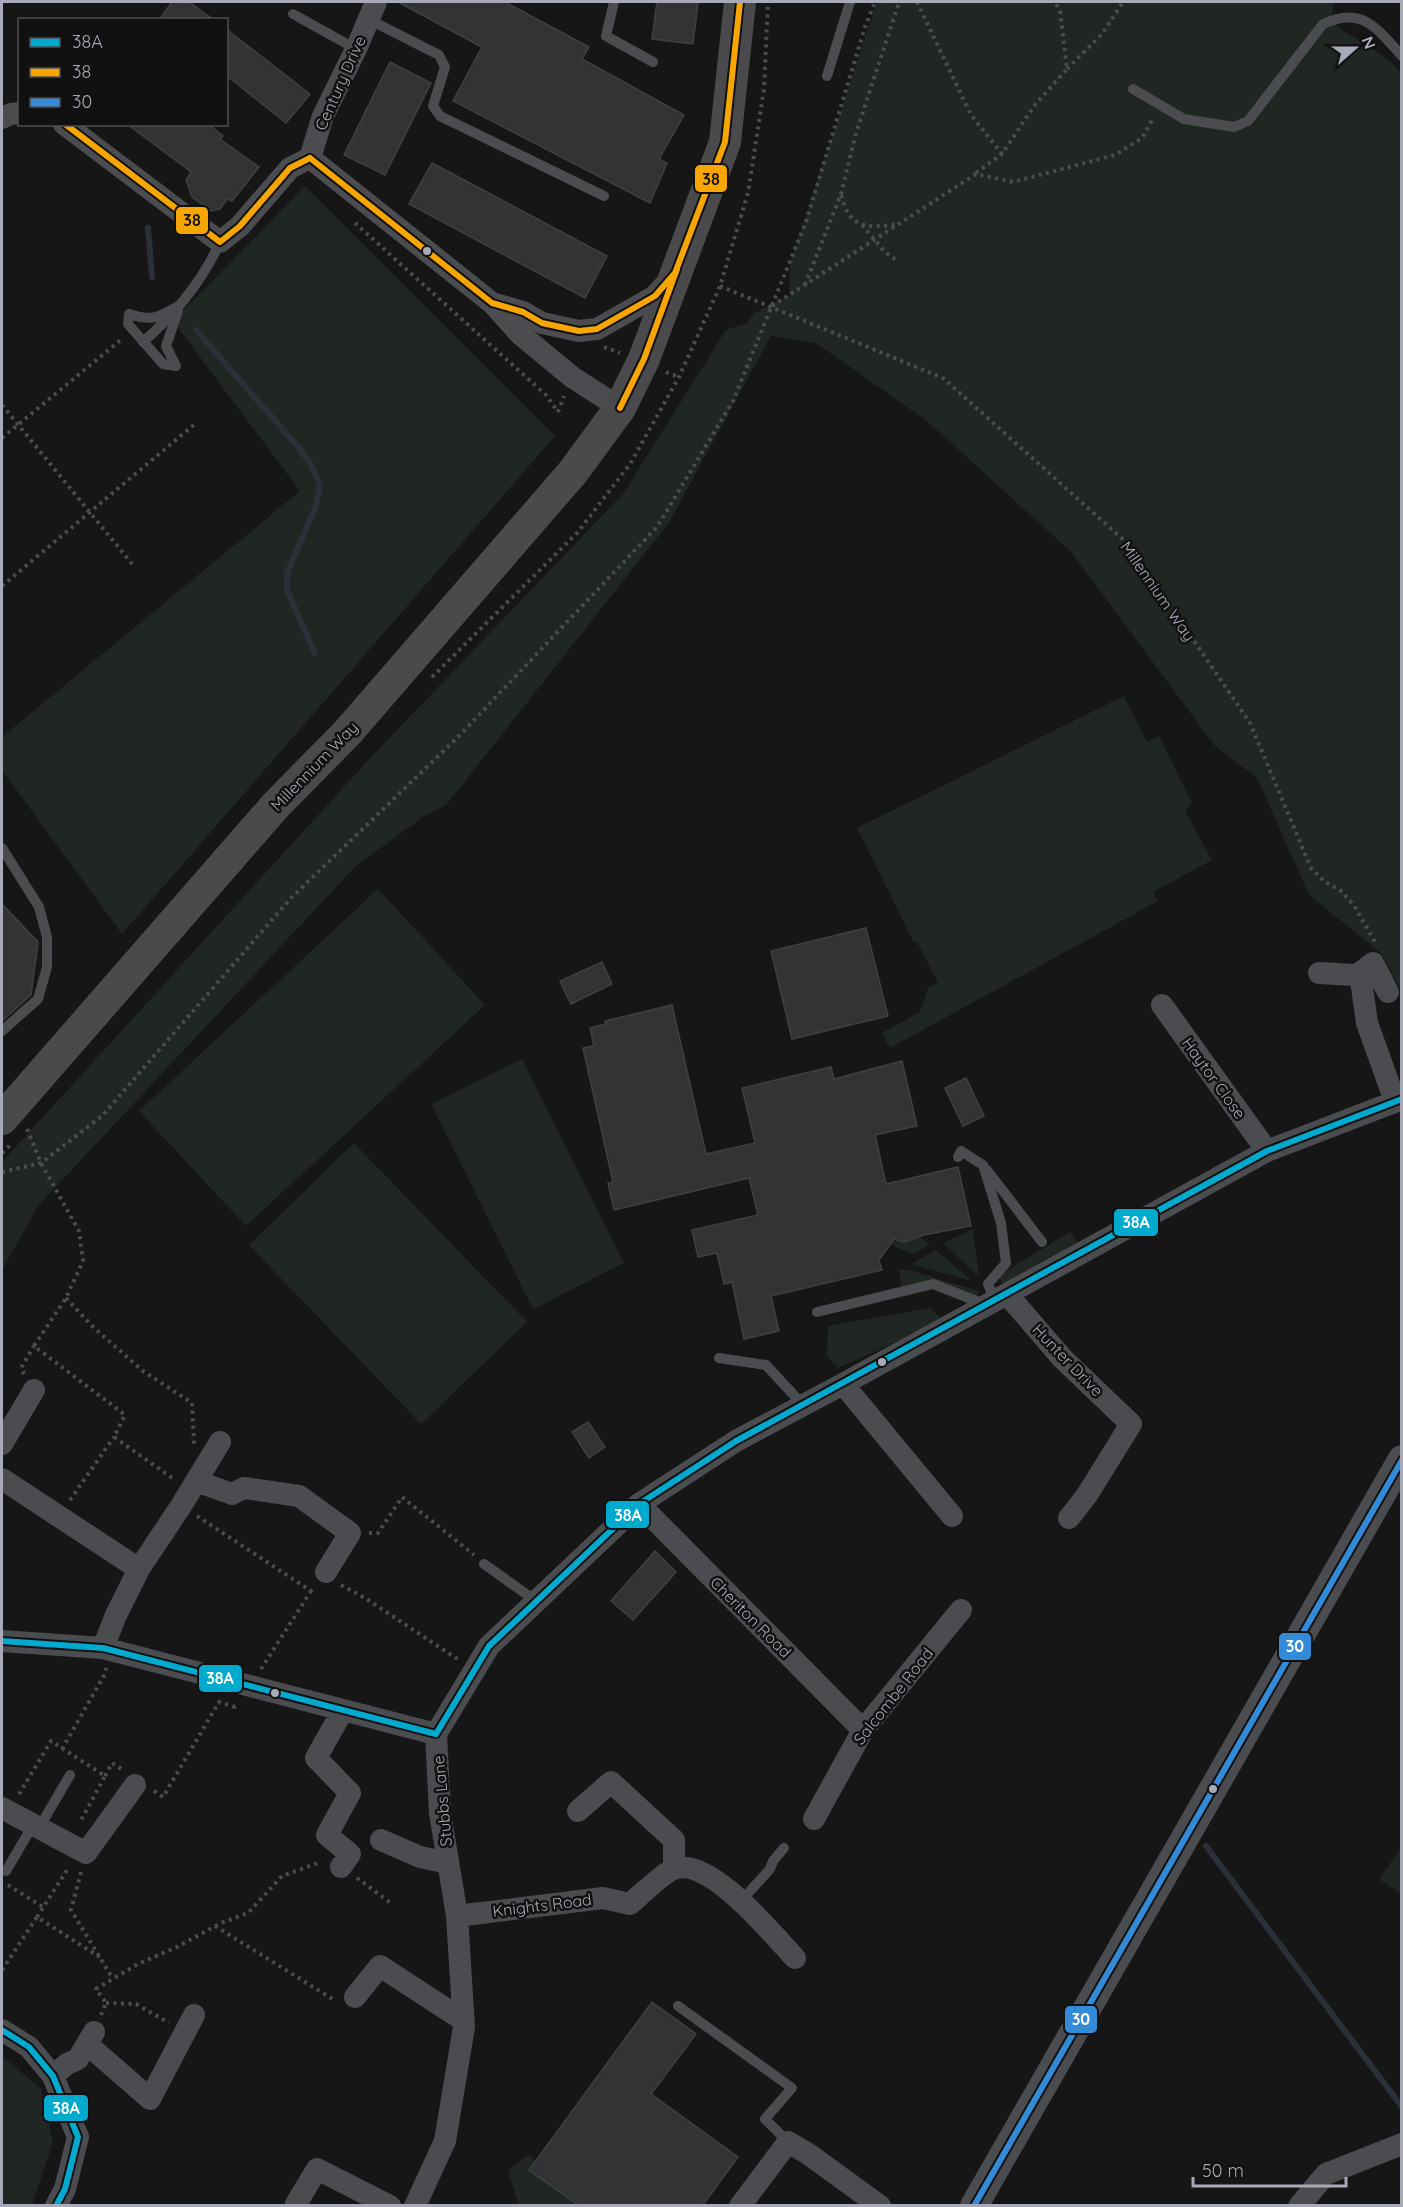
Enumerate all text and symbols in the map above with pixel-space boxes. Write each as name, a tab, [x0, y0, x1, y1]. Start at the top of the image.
legend	[18, 18, 228, 126]
north arrow	[1325, 18, 1385, 78]
text: 38A	[72, 30, 103, 53]
street label: Century Drive	[310, 33, 370, 133]
text: N	[1358, 34, 1380, 52]
text: 38	[72, 60, 91, 83]
text: 30	[72, 90, 92, 113]
line badge: 38	[694, 164, 728, 193]
text: 38	[702, 169, 720, 189]
line badge: 38	[175, 206, 209, 235]
text: 38	[183, 210, 201, 230]
unlabelled marker	[421, 245, 433, 257]
street label: Millennium Way	[1116, 537, 1200, 645]
street label: Millennium Way	[266, 717, 362, 815]
street label: Haytor Close	[1178, 1033, 1250, 1123]
line badge: 38A	[1113, 1208, 1159, 1237]
text: 38A	[1122, 1212, 1151, 1232]
street label: Hunter Drive	[1028, 1319, 1108, 1401]
unlabelled marker	[876, 1356, 888, 1368]
line badge: 38A	[605, 1500, 650, 1529]
text: 38A	[614, 1505, 643, 1525]
street label: Cheriton Road	[706, 1572, 796, 1662]
line badge: 30	[1278, 1632, 1312, 1661]
text: 30	[1286, 1636, 1304, 1656]
street label: Salcombe Road	[849, 1644, 937, 1748]
line badge: 38A	[198, 1664, 243, 1693]
text: 38A	[206, 1668, 235, 1688]
unlabelled marker	[269, 1687, 281, 1699]
street label: Stubbs Lane	[428, 1755, 456, 1847]
unlabelled marker	[1207, 1783, 1219, 1795]
street label: Knights Road	[491, 1889, 593, 1921]
line badge: 30	[1064, 2005, 1098, 2034]
text: 30	[1072, 2009, 1090, 2029]
line badge: 38A	[43, 2094, 89, 2122]
text: 38A	[52, 2098, 81, 2118]
scale bar	[1193, 2150, 1346, 2188]
text: 50 m	[1202, 2159, 1244, 2182]

